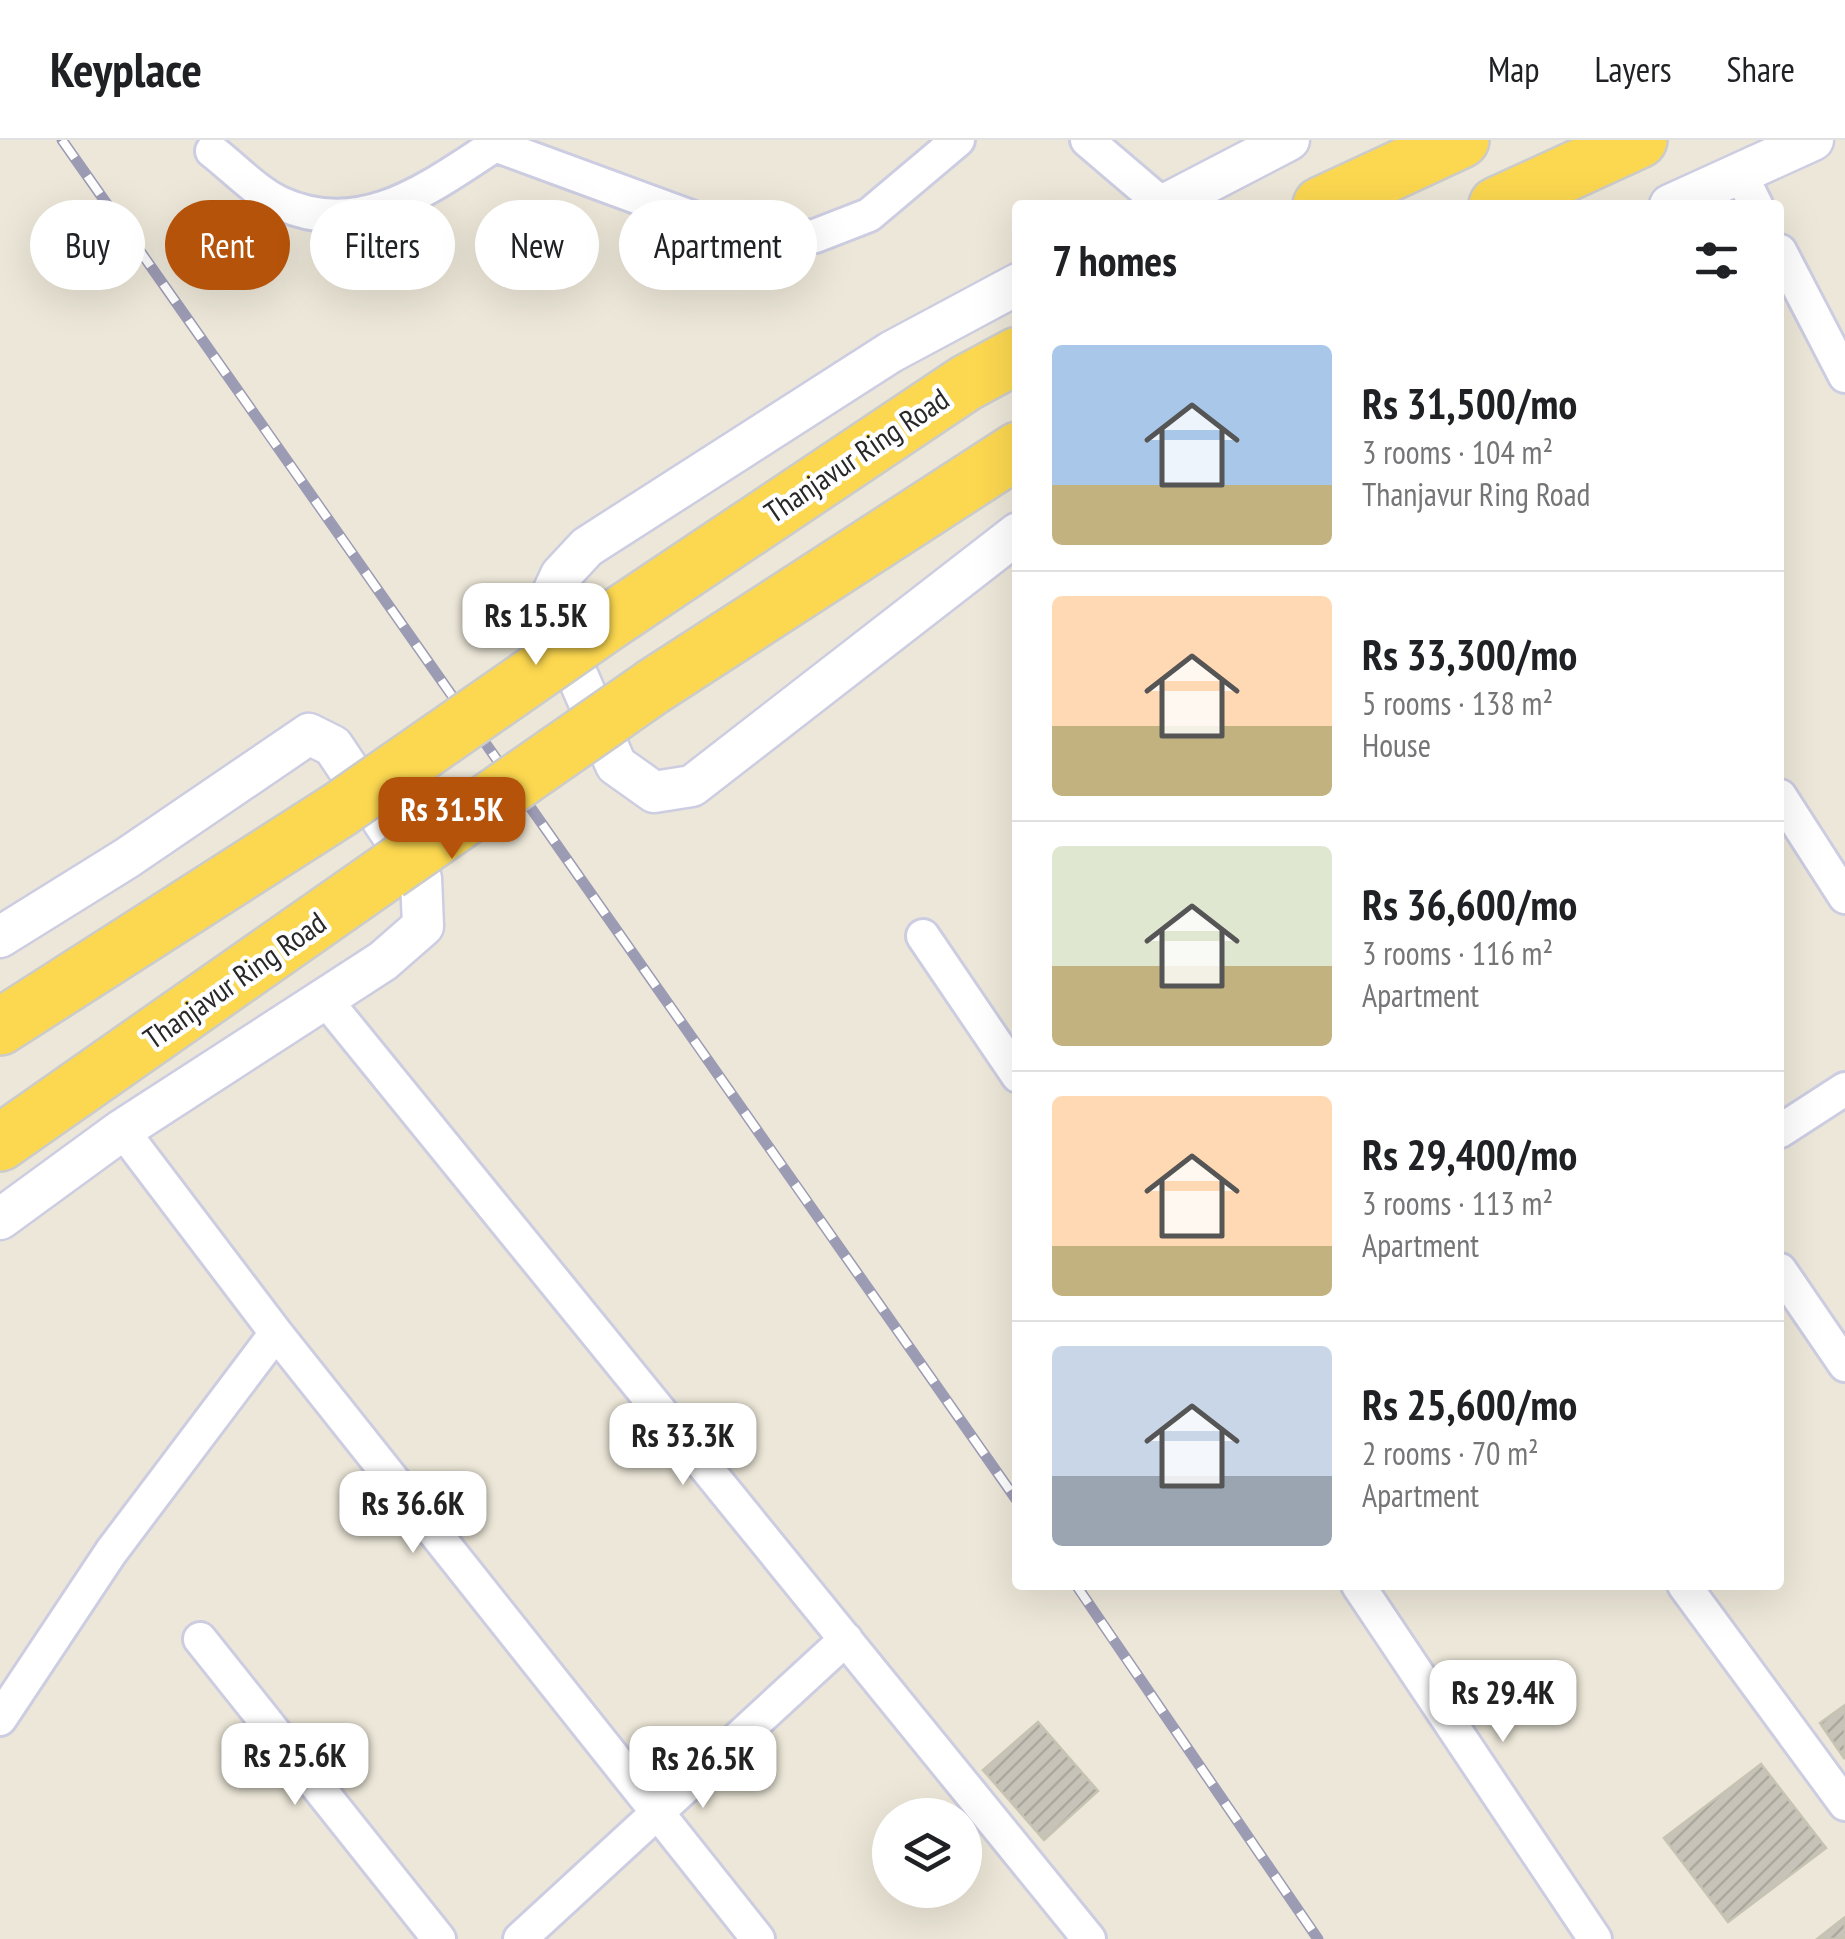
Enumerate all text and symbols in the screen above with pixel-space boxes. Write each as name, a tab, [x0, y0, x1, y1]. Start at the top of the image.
text: Keyplace	[50, 38, 202, 100]
text: Map	[1488, 46, 1539, 92]
text: Layers	[1594, 46, 1672, 92]
text: Share	[1727, 46, 1795, 92]
chip: Buy	[30, 200, 145, 290]
chip: Rent	[165, 200, 290, 290]
chip: Filters	[310, 200, 455, 290]
chip: New	[475, 200, 599, 290]
chip: Apartment	[619, 200, 817, 290]
text: 7 homes	[1052, 233, 1177, 288]
icon: filters	[1689, 233, 1744, 288]
text: Rs 31,500/mo	[1362, 376, 1577, 431]
street label: Thanjavur Ring Road	[757, 379, 956, 531]
icon: home	[1132, 385, 1252, 505]
text: 3 rooms · 104 m²	[1362, 431, 1553, 473]
text: Thanjavur Ring Road	[1362, 473, 1590, 515]
pin: Rs 15.5K	[433, 583, 639, 668]
text: Rs 15.5K	[484, 594, 588, 636]
text: Rs 33,300/mo	[1362, 627, 1577, 682]
icon: home	[1132, 636, 1252, 756]
text: 5 rooms · 138 m²	[1362, 682, 1553, 724]
text: House	[1362, 724, 1431, 766]
pin: Rs 31.5K	[349, 777, 555, 862]
text: Rs 31.5K	[400, 788, 504, 830]
text: Rs 36,600/mo	[1362, 877, 1577, 932]
icon: home	[1132, 886, 1252, 1006]
street label: Thanjavur Ring Road	[135, 902, 333, 1057]
text: 3 rooms · 116 m²	[1362, 932, 1553, 974]
text: Apartment	[1362, 974, 1479, 1016]
text: Rs 29,400/mo	[1362, 1127, 1577, 1182]
icon: home	[1132, 1136, 1252, 1256]
text: 3 rooms · 113 m²	[1362, 1182, 1553, 1224]
text: Apartment	[1362, 1224, 1479, 1266]
text: Rs 25,600/mo	[1362, 1377, 1577, 1432]
icon: home	[1132, 1386, 1252, 1506]
pin: Rs 33.3K	[580, 1403, 786, 1488]
text: Rs 33.3K	[631, 1414, 735, 1456]
text: 2 rooms · 70 m²	[1362, 1432, 1539, 1474]
pin: Rs 36.6K	[310, 1471, 516, 1556]
text: Apartment	[1362, 1474, 1479, 1516]
text: Rs 36.6K	[361, 1482, 465, 1524]
pin: Rs 29.4K	[1400, 1660, 1606, 1745]
text: Rs 29.4K	[1451, 1671, 1555, 1713]
pin: Rs 25.6K	[192, 1723, 398, 1808]
pin: Rs 26.5K	[600, 1726, 806, 1811]
text: Rs 25.6K	[243, 1734, 347, 1776]
text: Rs 26.5K	[651, 1737, 755, 1779]
map controls	[872, 1798, 982, 1908]
button: layers	[872, 1798, 982, 1908]

